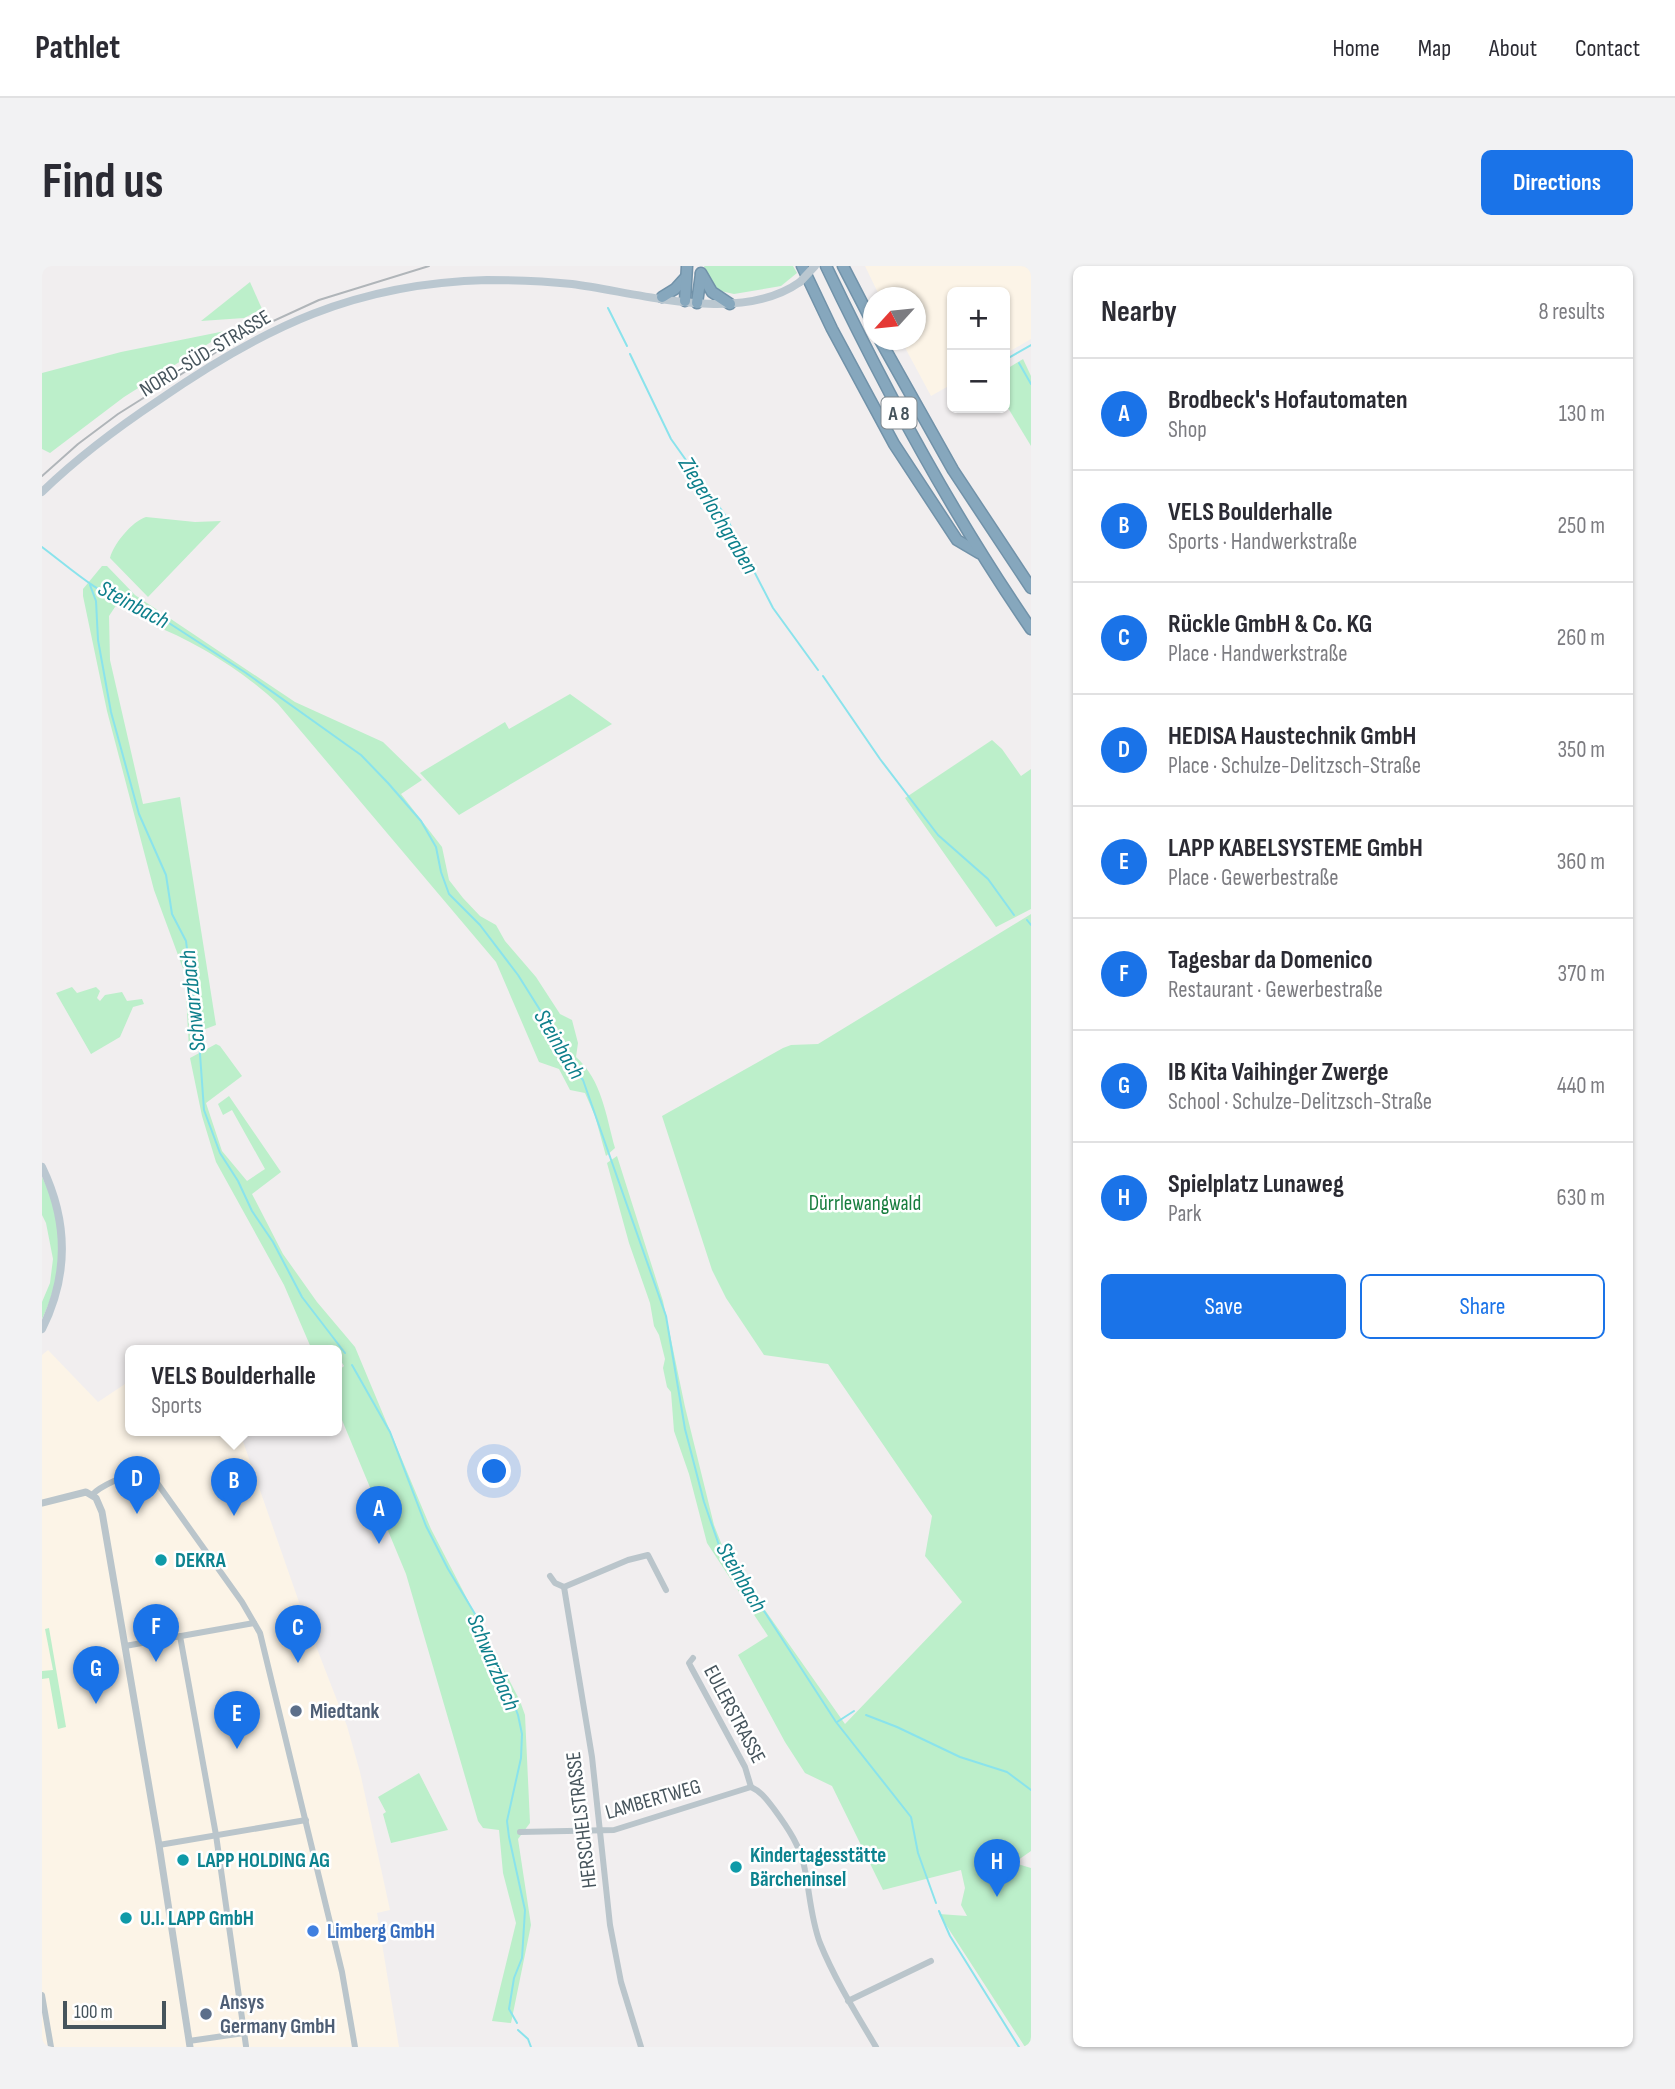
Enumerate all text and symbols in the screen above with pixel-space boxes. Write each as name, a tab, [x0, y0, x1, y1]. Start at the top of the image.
text: Pathlet	[35, 28, 120, 68]
text: Home	[1332, 34, 1380, 63]
text: Map	[1418, 34, 1451, 63]
text: About	[1489, 34, 1537, 63]
text: Contact	[1575, 34, 1640, 63]
button: Directions	[1481, 150, 1633, 215]
text: Find us	[42, 153, 164, 212]
north arrow	[863, 287, 926, 350]
map controls	[947, 287, 1010, 413]
button: +	[947, 287, 1010, 350]
text: Nearby	[1101, 294, 1177, 330]
text: 8 results	[1539, 298, 1605, 326]
street label: NORD-SÜD-STRASSE	[135, 305, 275, 402]
button: −	[947, 350, 1010, 413]
text: Brodbeck's Hofautomaten	[1168, 385, 1408, 416]
road number: A 8	[882, 398, 916, 428]
text: A	[1119, 400, 1129, 428]
text: 130 m	[1559, 400, 1605, 428]
text: Shop	[1168, 416, 1207, 444]
water label: Ziegerlochgraben	[672, 451, 764, 580]
text: VELS Boulderhalle	[1168, 497, 1333, 528]
text: B	[1119, 512, 1129, 540]
text: 250 m	[1558, 512, 1605, 540]
text: Sports · Handwerkstraße	[1168, 528, 1357, 556]
water label: Steinbach	[93, 575, 174, 635]
text: Rückle GmbH & Co. KG	[1168, 609, 1372, 640]
text: C	[1118, 624, 1130, 652]
text: 260 m	[1557, 624, 1605, 652]
text: Place · Handwerkstraße	[1168, 640, 1347, 668]
text: HEDISA Haustechnik GmbH	[1168, 721, 1416, 752]
text: D	[1118, 736, 1130, 764]
text: 350 m	[1557, 736, 1605, 764]
text: Place · Schulze-Delitzsch-Straße	[1168, 752, 1421, 780]
text: LAPP KABELSYSTEME GmbH	[1168, 833, 1423, 864]
text: E	[1119, 848, 1129, 876]
text: 360 m	[1557, 848, 1605, 876]
text: Place · Gewerbestraße	[1168, 864, 1339, 892]
text: Tagesbar da Domenico	[1168, 945, 1373, 976]
water label: Schwarzbach	[174, 948, 212, 1053]
text: F	[1119, 960, 1129, 988]
text: 370 m	[1558, 960, 1605, 988]
text: Restaurant · Gewerbestraße	[1168, 976, 1383, 1004]
water label: Steinbach	[527, 1005, 591, 1085]
text: IB Kita Vaihinger Zwerge	[1168, 1057, 1389, 1088]
text: G	[1118, 1072, 1130, 1100]
text: 440 m	[1557, 1072, 1605, 1100]
text: School · Schulze-Delitzsch-Straße	[1168, 1088, 1432, 1116]
text: Spielplatz Lunaweg	[1168, 1169, 1344, 1200]
text: H	[1118, 1184, 1130, 1212]
text: 630 m	[1557, 1184, 1605, 1212]
park label: Dürrlewangwald	[809, 1191, 921, 1216]
text: Park	[1168, 1200, 1202, 1228]
button: Save	[1101, 1274, 1346, 1339]
button: Share	[1360, 1274, 1605, 1339]
popup	[125, 1345, 342, 1436]
text: VELS Boulderhalle	[151, 1361, 316, 1392]
text: Sports	[151, 1392, 202, 1420]
your location	[477, 1454, 511, 1488]
pin: D	[114, 1456, 160, 1514]
pin: B	[211, 1458, 257, 1516]
pin: A	[356, 1486, 402, 1544]
water label: Steinbach	[709, 1538, 773, 1618]
place label: DEKRA	[175, 1548, 227, 1573]
marker: DEKRA	[153, 1552, 169, 1568]
pin: F	[133, 1604, 179, 1662]
pin: C	[275, 1605, 321, 1663]
water label: Schwarzbach	[460, 1610, 526, 1715]
pin: G	[73, 1646, 119, 1704]
street label: EULERSTRASSE	[698, 1661, 771, 1768]
pin: E	[214, 1691, 260, 1749]
place label: Miedtank	[310, 1699, 380, 1724]
marker: Miedtank	[288, 1703, 304, 1719]
street label: HERSCHELSTRASSE	[561, 1750, 602, 1890]
street label: LAMBERTWEG	[603, 1774, 704, 1825]
pin: H	[974, 1839, 1020, 1897]
place label: Kindertagesstätte Bärcheninsel	[750, 1843, 886, 1892]
place label: LAPP HOLDING AG	[197, 1848, 330, 1873]
marker: LAPP HOLDING AG	[175, 1852, 191, 1868]
marker: Kindertagesstätte Bärcheninsel	[728, 1859, 744, 1875]
place label: U.I. LAPP GmbH	[140, 1906, 254, 1931]
marker: U.I. LAPP GmbH	[118, 1910, 134, 1926]
place label: Limberg GmbH	[327, 1919, 435, 1944]
marker: Limberg GmbH	[305, 1923, 321, 1939]
place label: Ansys Germany GmbH	[219, 1990, 336, 2039]
scale bar	[63, 1998, 166, 2030]
text: 100 m	[74, 2001, 113, 2024]
marker: Ansys Germany GmbH	[198, 2006, 214, 2022]

